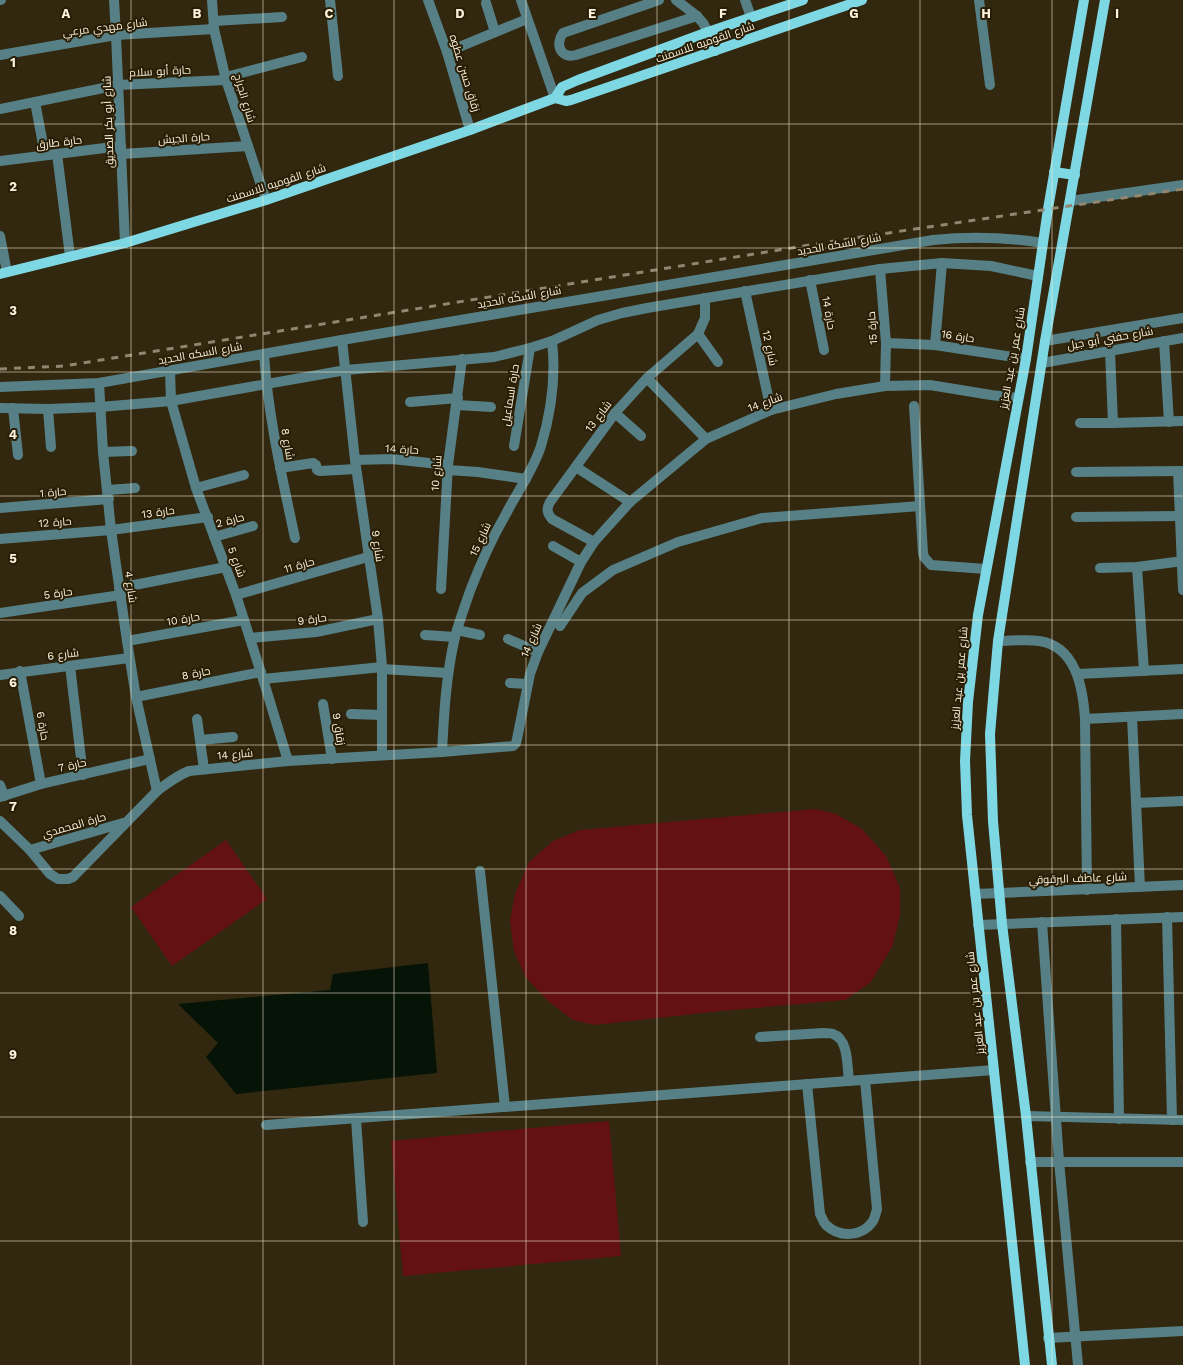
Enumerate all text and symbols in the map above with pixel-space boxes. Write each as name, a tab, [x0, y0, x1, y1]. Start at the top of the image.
text: A	[62, 6, 71, 21]
text: B	[193, 6, 202, 21]
text: C	[325, 6, 334, 21]
text: D	[455, 6, 465, 21]
text: E	[588, 6, 596, 21]
text: F	[719, 6, 727, 21]
text: G	[849, 6, 859, 21]
text: H	[981, 6, 991, 21]
text: I	[1115, 6, 1119, 21]
street label: شارع مهدي مرعي	[62, 16, 149, 41]
street label: شارع القوميه للاسمنت	[654, 19, 757, 66]
street label: زقاق حسن عطوه	[447, 33, 483, 114]
text: 1	[10, 55, 16, 70]
street label: حارة أبو سلام	[129, 62, 191, 81]
street label: شارع الجراج	[230, 72, 258, 124]
street label: شارع أبو بكر الصديق	[99, 76, 118, 168]
street label: حارة الجيش	[158, 130, 210, 147]
street label: حارة طارق	[35, 133, 83, 152]
street label: شارع القوميه للاسمنت	[225, 161, 328, 207]
text: 2	[9, 179, 17, 194]
street label: شارع السكه الحديد	[796, 231, 882, 259]
street label: شارع السكه الحديد	[476, 284, 562, 312]
street label: حارة 14	[819, 295, 838, 331]
text: 3	[9, 303, 17, 318]
street label: شارع عمر بن عبد العزيز	[997, 306, 1029, 411]
street label: حارة 15	[865, 311, 880, 345]
street label: شارع حفني أبو جبل	[1066, 324, 1155, 354]
street label: حارة 16	[940, 327, 975, 346]
street label: شارع 12	[758, 329, 780, 367]
street label: شارع السكه الحديد	[157, 340, 243, 368]
street label: حارة اسماعيل	[499, 363, 522, 427]
street label: شارع 14	[746, 390, 785, 416]
street label: شارع 13	[582, 398, 615, 435]
text: 4	[9, 427, 18, 442]
street label: شارع 8	[277, 427, 297, 461]
street label: حارة 14	[385, 442, 419, 457]
street label: شارع 10	[428, 454, 446, 492]
street label: حارة 1	[39, 485, 67, 500]
street label: حارة 13	[141, 504, 175, 521]
street label: حارة 2	[215, 510, 246, 530]
street label: حارة 12	[38, 515, 72, 530]
street label: شارع 15	[467, 520, 495, 559]
street label: شارع 9	[368, 529, 386, 563]
street label: شارع 5	[224, 545, 248, 580]
text: 5	[9, 551, 17, 566]
street label: حارة 11	[282, 555, 316, 576]
street label: شارع 4	[121, 570, 139, 604]
street label: حارة 5	[43, 585, 73, 602]
street label: حارة 10	[165, 610, 201, 629]
street label: حارة 9	[297, 611, 327, 628]
street label: شارع 14	[518, 621, 546, 660]
street label: شارع عمر بن عبد العزيز	[948, 626, 971, 731]
street label: شارع 6	[47, 646, 80, 664]
street label: حارة 8	[181, 664, 212, 683]
text: 6	[9, 675, 17, 690]
street label: حارة 6	[34, 711, 51, 742]
street label: زقاق 9	[330, 712, 348, 746]
street label: شارع 14	[217, 746, 254, 764]
street label: حارة 7	[57, 756, 88, 775]
text: 7	[9, 799, 17, 814]
street label: حارة المحمدي	[41, 810, 108, 843]
street label: شارع عاطف البرقوقي	[1029, 870, 1127, 889]
text: 8	[9, 923, 17, 938]
street label: شارع عمر بن عبد العزيز	[964, 951, 988, 1056]
text: 9	[9, 1047, 17, 1062]

